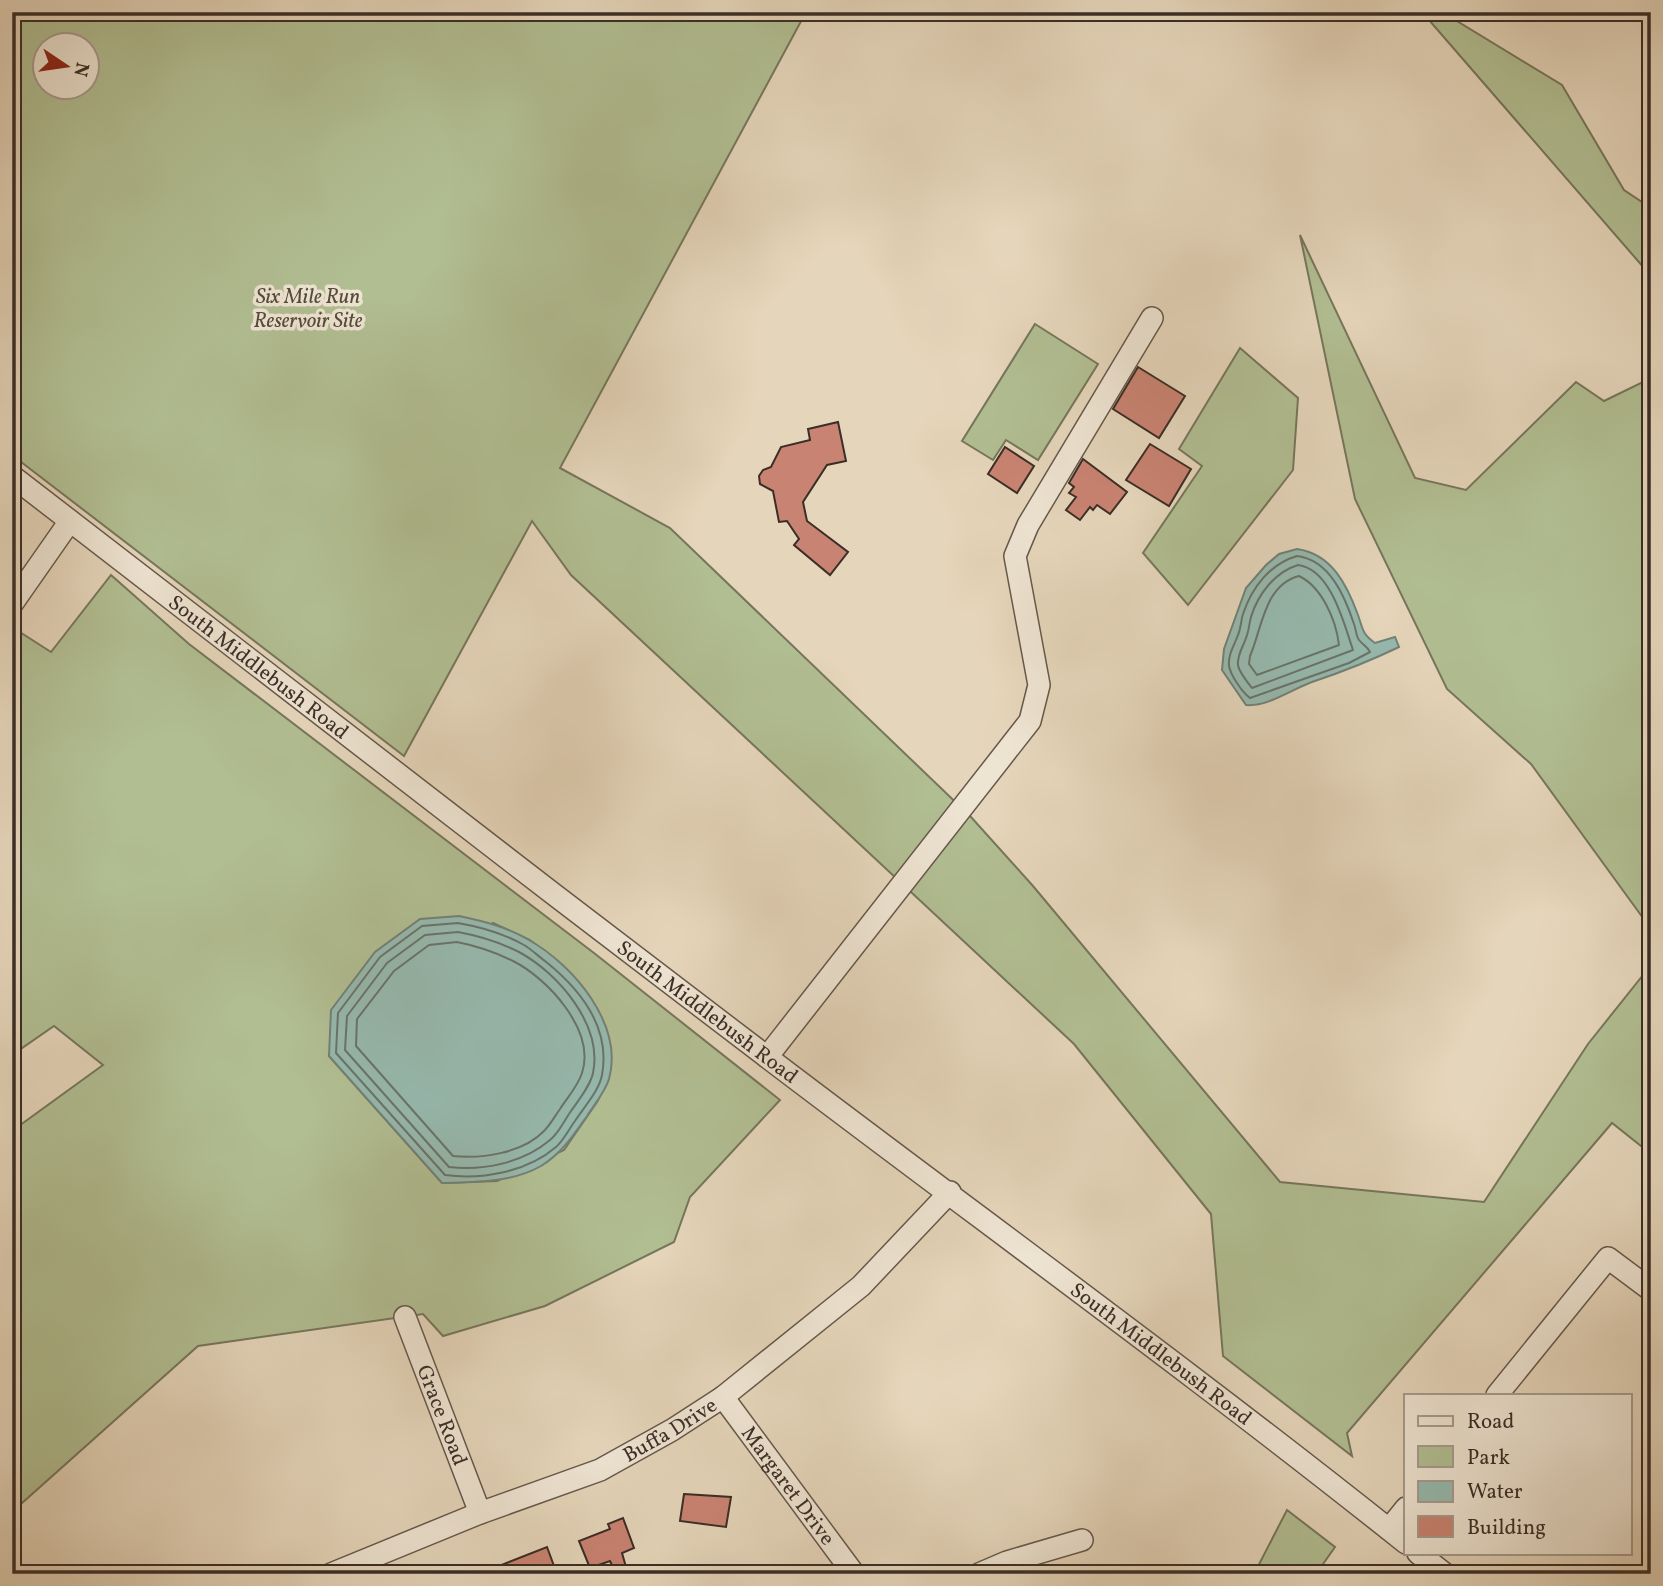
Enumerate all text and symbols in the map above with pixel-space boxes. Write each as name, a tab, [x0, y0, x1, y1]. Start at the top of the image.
north arrow	[32, 32, 102, 102]
text: N	[66, 60, 95, 79]
park label: Six Mile Run Reservoir Site	[254, 283, 363, 336]
street label: South Middlebush Road	[161, 589, 354, 747]
street label: South Middlebush Road	[610, 934, 803, 1091]
street label: South Middlebush Road	[1063, 1276, 1257, 1433]
street label: Grace Road	[409, 1361, 474, 1470]
street label: Buffa Drive	[618, 1392, 723, 1470]
legend	[1404, 1394, 1632, 1554]
text: Road	[1467, 1408, 1514, 1437]
street label: Margaret Drive	[733, 1421, 841, 1552]
text: Park	[1467, 1444, 1510, 1473]
text: Water	[1467, 1478, 1523, 1507]
text: Building	[1467, 1514, 1546, 1543]

